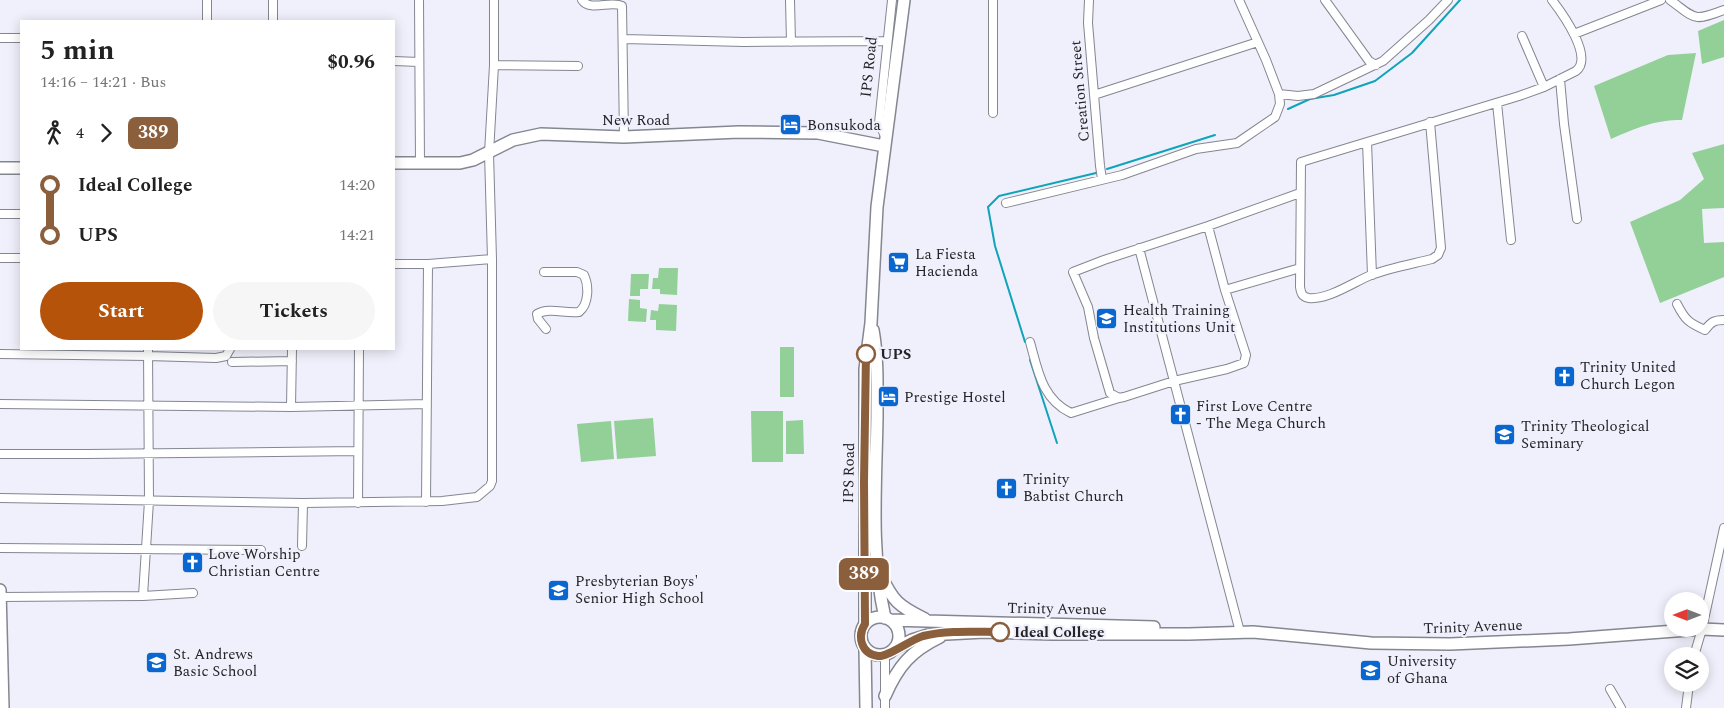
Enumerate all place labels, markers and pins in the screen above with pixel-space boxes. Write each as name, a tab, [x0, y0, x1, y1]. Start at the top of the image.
hotel icon: Bonsukoda	[779, 113, 803, 137]
place label: Bonsukoda	[807, 114, 881, 137]
place label: La Fiesta Hacienda	[915, 243, 979, 283]
supermarket icon: La Fiesta Hacienda	[887, 251, 911, 275]
place label: Health Training Institutions Unit	[1123, 299, 1235, 339]
school or university icon: Health Training Institutions Unit	[1095, 307, 1119, 331]
place label: UPS	[880, 343, 911, 366]
marker: UPS	[856, 344, 876, 364]
place label: Trinity United Church Legon	[1580, 356, 1676, 396]
church icon: Trinity United Church Legon	[1552, 364, 1576, 388]
hotel icon: Prestige Hostel	[876, 385, 900, 409]
place label: Prestige Hostel	[904, 386, 1006, 409]
place label: First Love Centre - The Mega Church	[1196, 395, 1326, 435]
church icon: First Love Centre - The Mega Church	[1168, 403, 1192, 427]
place label: Trinity Theological Seminary	[1521, 415, 1649, 455]
school or university icon: Trinity Theological Seminary	[1493, 423, 1517, 447]
place label: Trinity Babtist Church	[1023, 468, 1124, 508]
church icon: Trinity Babtist Church	[995, 476, 1019, 500]
place label: Love Worship Christian Centre	[208, 543, 320, 583]
church icon: Love Worship Christian Centre	[180, 551, 204, 575]
place label: Presbyterian Boys' Senior High School	[575, 570, 704, 610]
school or university icon: Presbyterian Boys' Senior High School	[547, 578, 571, 602]
place label: Ideal College	[1014, 621, 1104, 644]
marker: Ideal College	[990, 622, 1010, 642]
place label: St. Andrews Basic School	[173, 643, 257, 683]
place label: University of Ghana	[1387, 650, 1457, 690]
school or university icon: St. Andrews Basic School	[145, 651, 169, 675]
school or university icon: University of Ghana	[1359, 658, 1383, 682]

